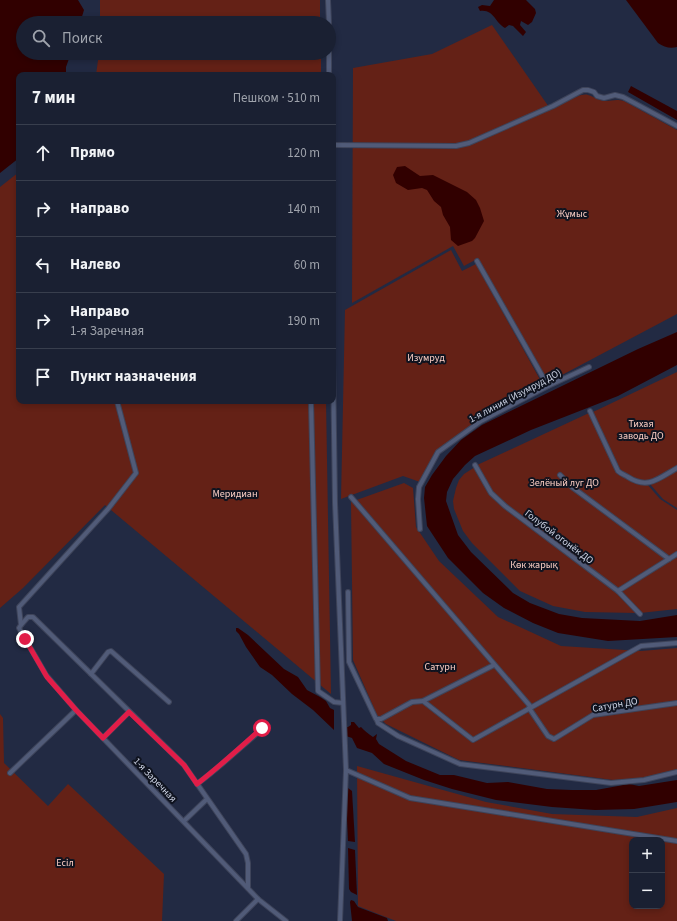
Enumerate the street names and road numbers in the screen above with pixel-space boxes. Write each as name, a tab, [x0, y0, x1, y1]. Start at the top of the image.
street label: 1-я линия (Изумруд ДО)	[466, 366, 564, 426]
street label: Голубой огонёк ДО	[522, 506, 597, 568]
street label: Сатурн ДО	[591, 694, 639, 716]
street label: 1-я Заречная	[130, 755, 180, 805]

